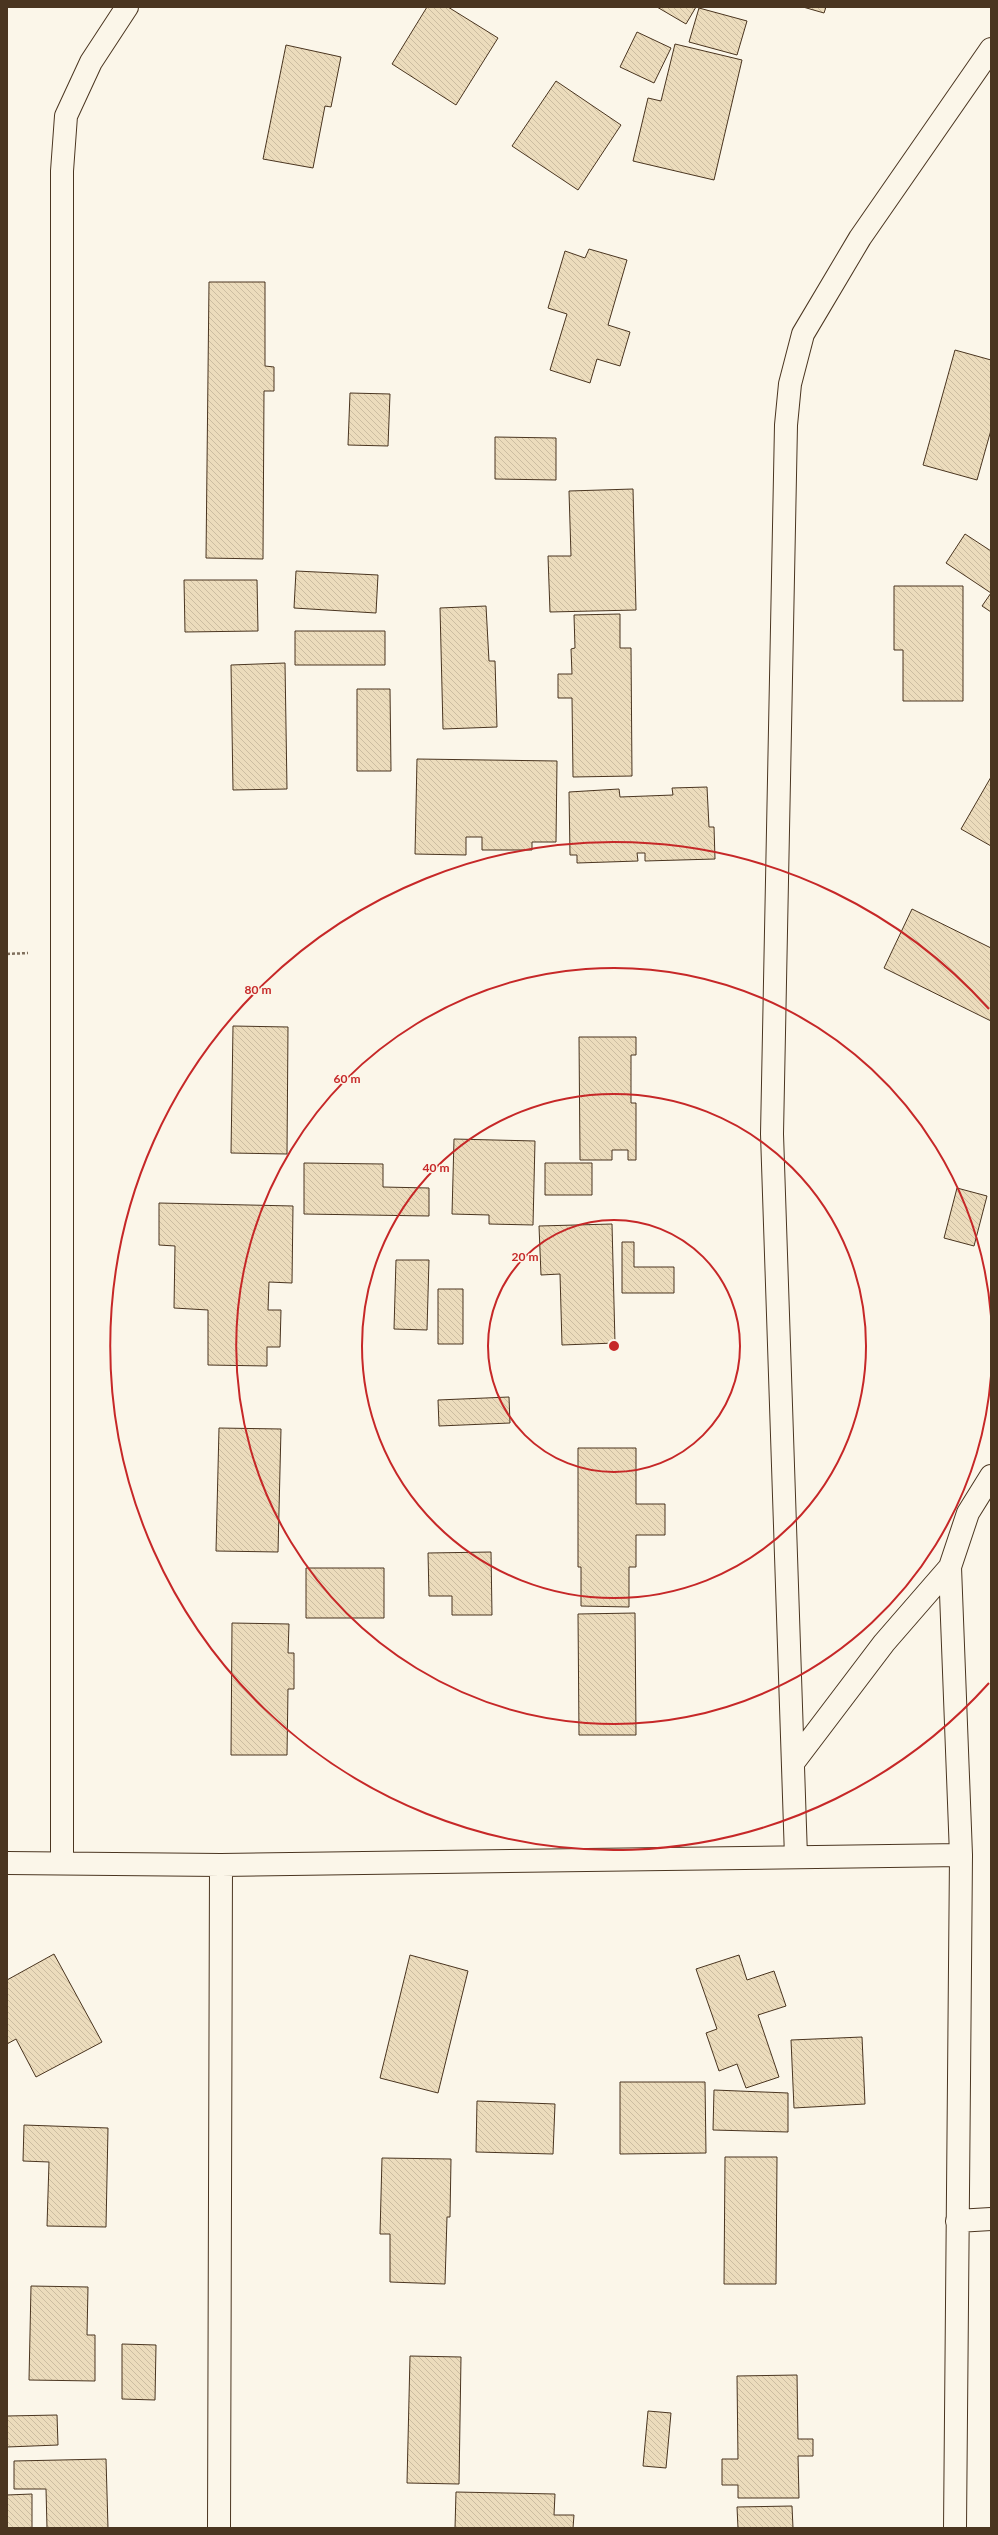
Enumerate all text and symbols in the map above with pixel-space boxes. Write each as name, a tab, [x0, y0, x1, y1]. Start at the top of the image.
text: 80 m	[245, 982, 271, 997]
text: 60 m	[334, 1071, 360, 1086]
text: 40 m	[423, 1160, 449, 1175]
text: 20 m	[512, 1249, 538, 1264]
centre of rings	[607, 1339, 621, 1353]

